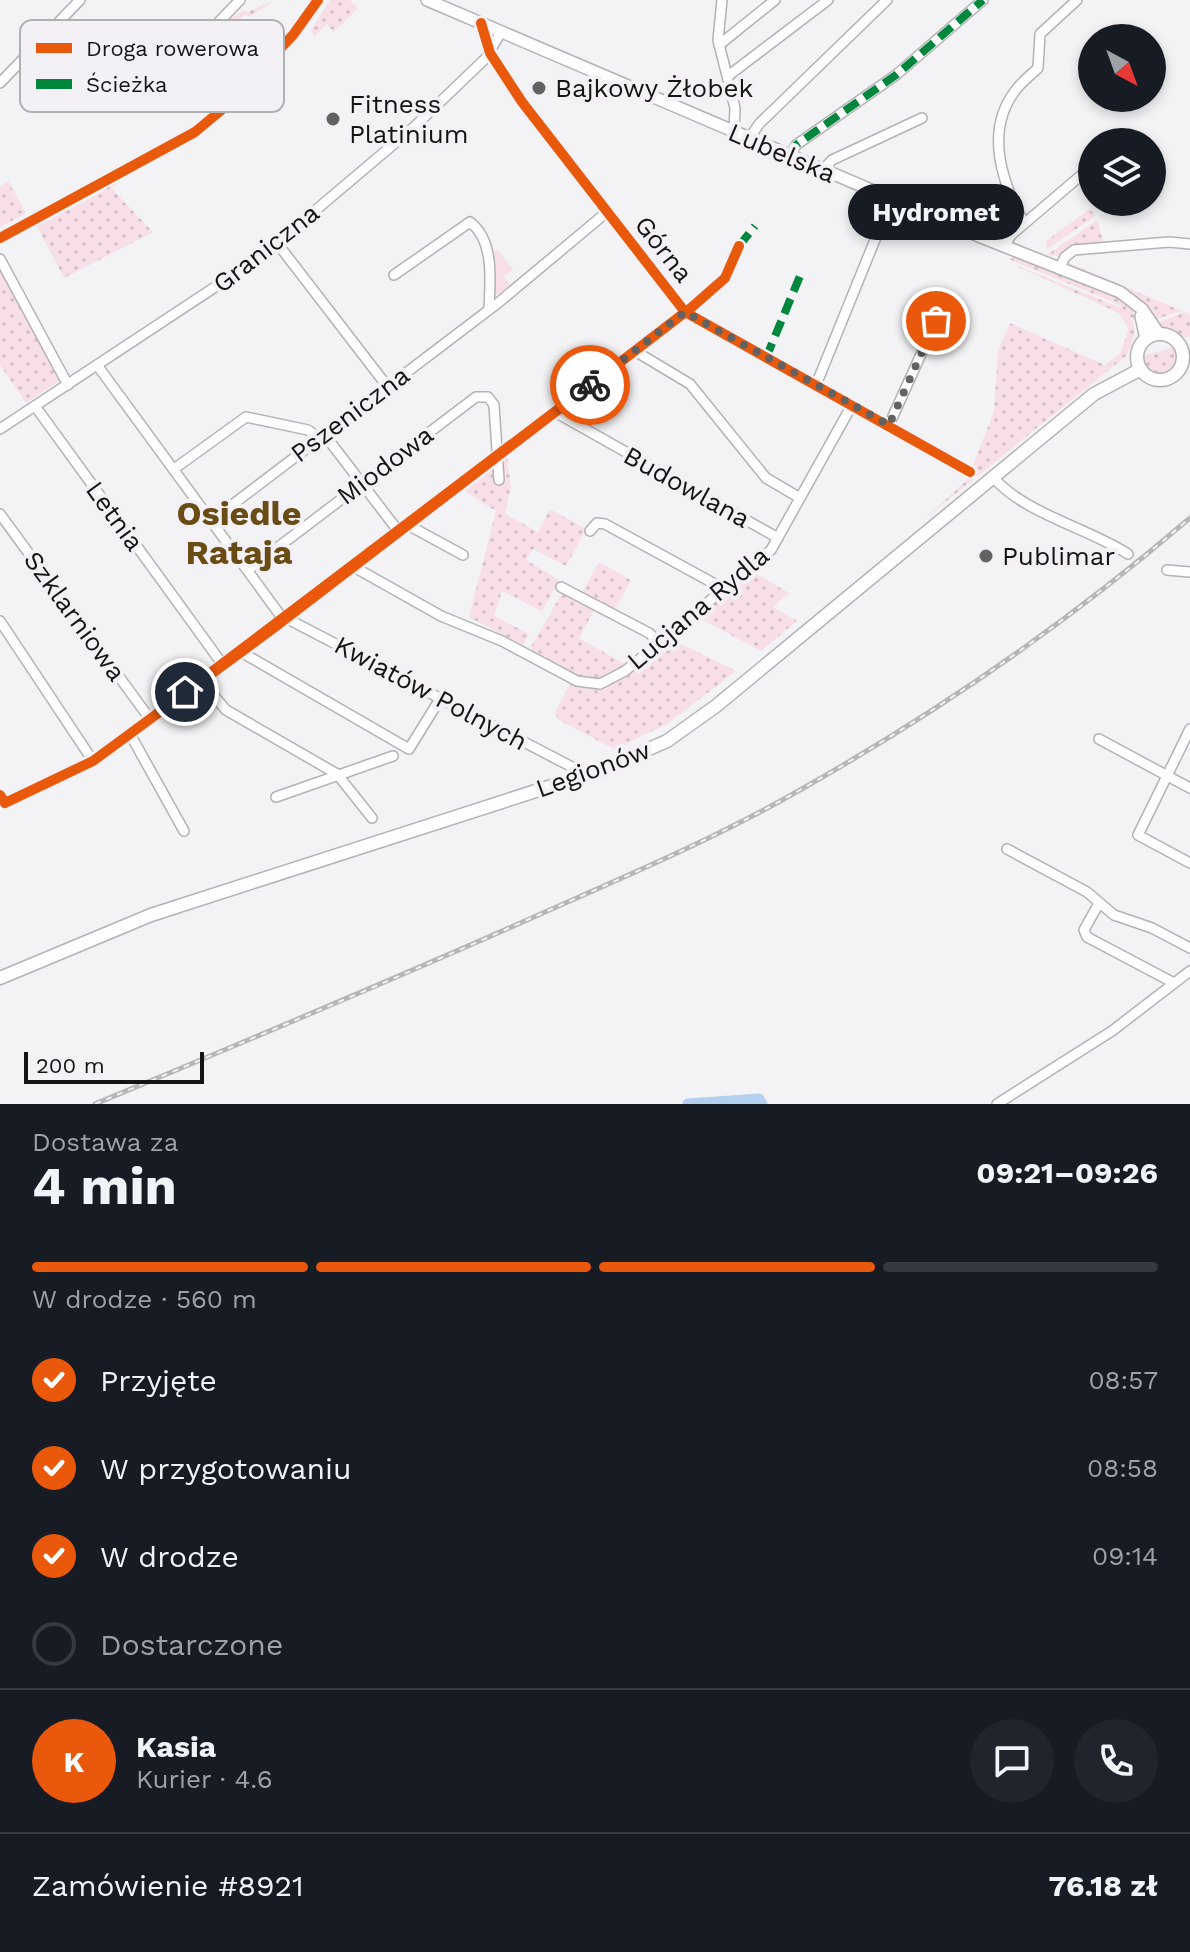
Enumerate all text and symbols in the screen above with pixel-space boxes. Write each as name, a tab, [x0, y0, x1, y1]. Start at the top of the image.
legend	[20, 20, 284, 112]
north arrow	[1078, 24, 1166, 112]
map controls	[1078, 24, 1166, 216]
text: Droga rowerowa	[86, 36, 259, 61]
text: Ścieżka	[86, 72, 167, 97]
place label: Bajkowy Żłobek	[555, 73, 753, 103]
marker: Bajkowy Żłobek	[530, 79, 548, 97]
place label: Fitness Platinium	[349, 89, 469, 149]
marker: Fitness Platinium	[324, 110, 342, 128]
street label: Lubelska	[724, 117, 840, 189]
button: layers	[1078, 128, 1166, 216]
callout: Hydromet	[848, 185, 1024, 241]
street label: Graniczna	[207, 197, 325, 299]
text: Hydromet	[872, 197, 1000, 227]
street label: Górna	[629, 210, 699, 288]
pin	[902, 287, 970, 355]
icon: bag	[914, 299, 958, 343]
courier	[550, 345, 630, 425]
street label: Pszeniczna	[285, 360, 415, 468]
icon: bike	[568, 363, 612, 407]
street label: Miodowa	[331, 419, 439, 511]
street label: Budowlana	[619, 440, 756, 534]
street label: Letnia	[80, 475, 150, 557]
district label: Osiedle Rataja	[177, 493, 301, 572]
street label: Lucjana Rydla	[621, 540, 775, 676]
place label: Publimar	[1002, 541, 1115, 571]
street label: Szklarniowa	[18, 545, 132, 687]
marker: Publimar	[977, 547, 995, 565]
street label: Kwiatów Polnych	[329, 630, 533, 756]
pin	[151, 658, 219, 726]
icon: home	[163, 670, 207, 714]
street label: Legionów	[532, 734, 655, 804]
scale bar	[24, 1048, 204, 1084]
text: 200 m	[36, 1053, 105, 1078]
text: Dostawa za	[32, 1127, 178, 1157]
text: 09:21–09:26	[976, 1155, 1158, 1190]
text: 4 min	[32, 1156, 177, 1217]
text: W drodze · 560 m	[32, 1284, 257, 1314]
icon: check	[32, 1358, 76, 1402]
text: Przyjęte	[100, 1363, 217, 1398]
text: 08:57	[1088, 1365, 1158, 1395]
icon: check	[32, 1446, 76, 1490]
text: W przygotowaniu	[100, 1451, 351, 1486]
text: 08:58	[1087, 1453, 1158, 1483]
icon: check	[32, 1534, 76, 1578]
text: W drodze	[100, 1539, 239, 1574]
text: 09:14	[1092, 1541, 1158, 1571]
text: Dostarczone	[100, 1627, 283, 1662]
button: chat	[970, 1719, 1054, 1803]
button: phone	[1074, 1719, 1158, 1803]
text: Kasia	[136, 1729, 216, 1764]
text: K	[64, 1744, 84, 1779]
text: Kurier · 4.6	[136, 1764, 273, 1794]
text: Zamówienie #8921	[32, 1868, 304, 1903]
text: 76.18 zł	[1049, 1868, 1158, 1903]

